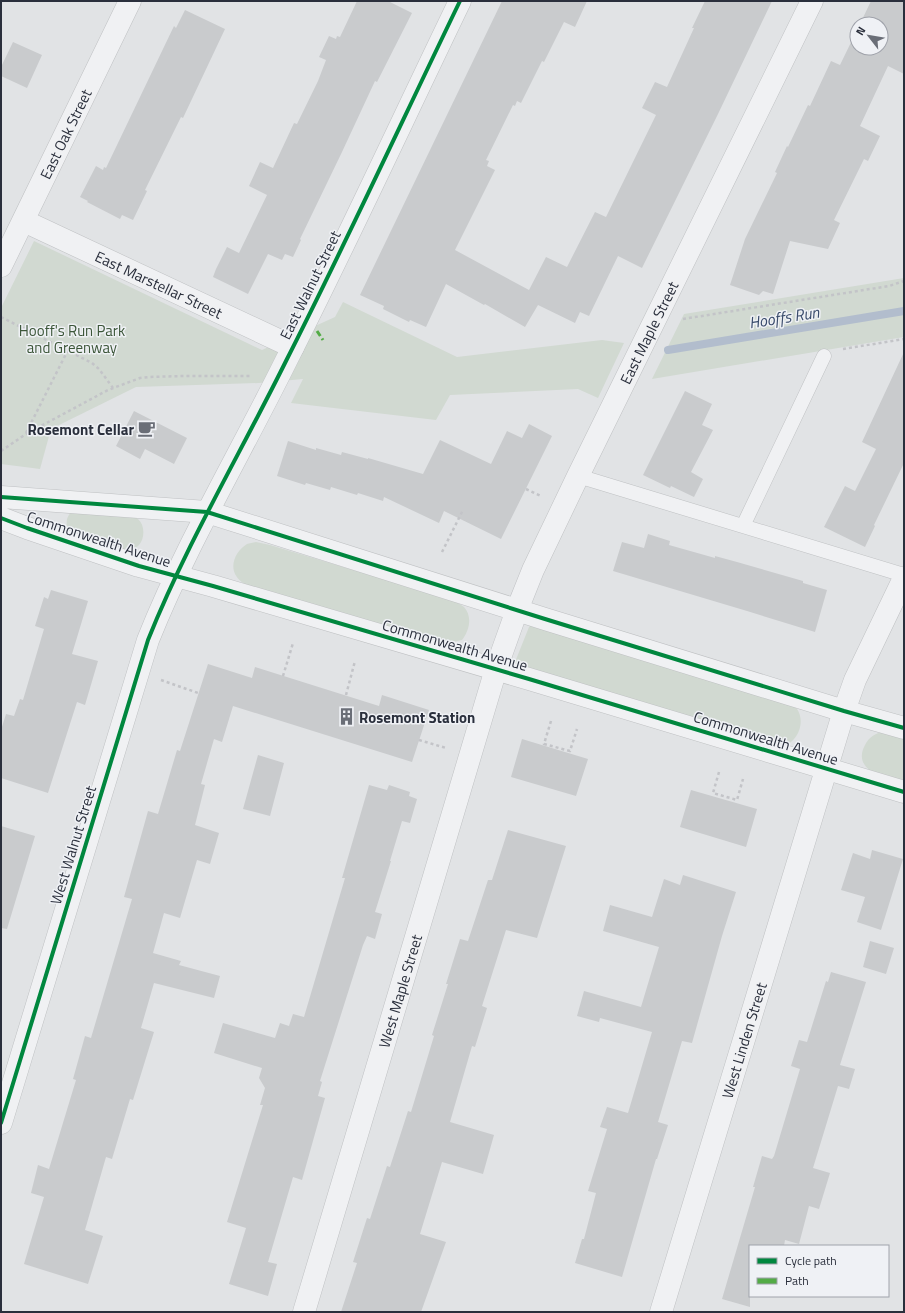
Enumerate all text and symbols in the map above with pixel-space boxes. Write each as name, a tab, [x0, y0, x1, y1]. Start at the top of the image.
north arrow	[849, 16, 889, 56]
text: N	[852, 23, 869, 38]
street label: East Oak Street	[34, 84, 97, 183]
street label: East Walnut Street	[274, 226, 347, 343]
street label: East Marstellar Street	[91, 244, 227, 324]
street label: East Maple Street	[614, 276, 684, 388]
water label: Hooffs Run	[747, 299, 822, 334]
park label: Hooff's Run Park and Greenway	[19, 319, 125, 359]
place label: Rosemont Cellar	[27, 418, 134, 441]
cafe icon: Rosemont Cellar	[137, 419, 157, 439]
street label: Commonwealth Avenue	[24, 505, 174, 573]
street label: Commonwealth Avenue	[380, 613, 530, 677]
street label: Commonwealth Avenue	[691, 705, 841, 771]
place label: Rosemont Station	[359, 706, 475, 729]
building icon: Rosemont Station	[336, 707, 356, 727]
street label: West Walnut Street	[44, 782, 102, 907]
street label: West Maple Street	[372, 931, 428, 1050]
street label: West Linden Street	[715, 979, 772, 1101]
legend	[749, 1245, 889, 1297]
text: Cycle path	[785, 1251, 837, 1270]
text: Path	[785, 1271, 809, 1290]

